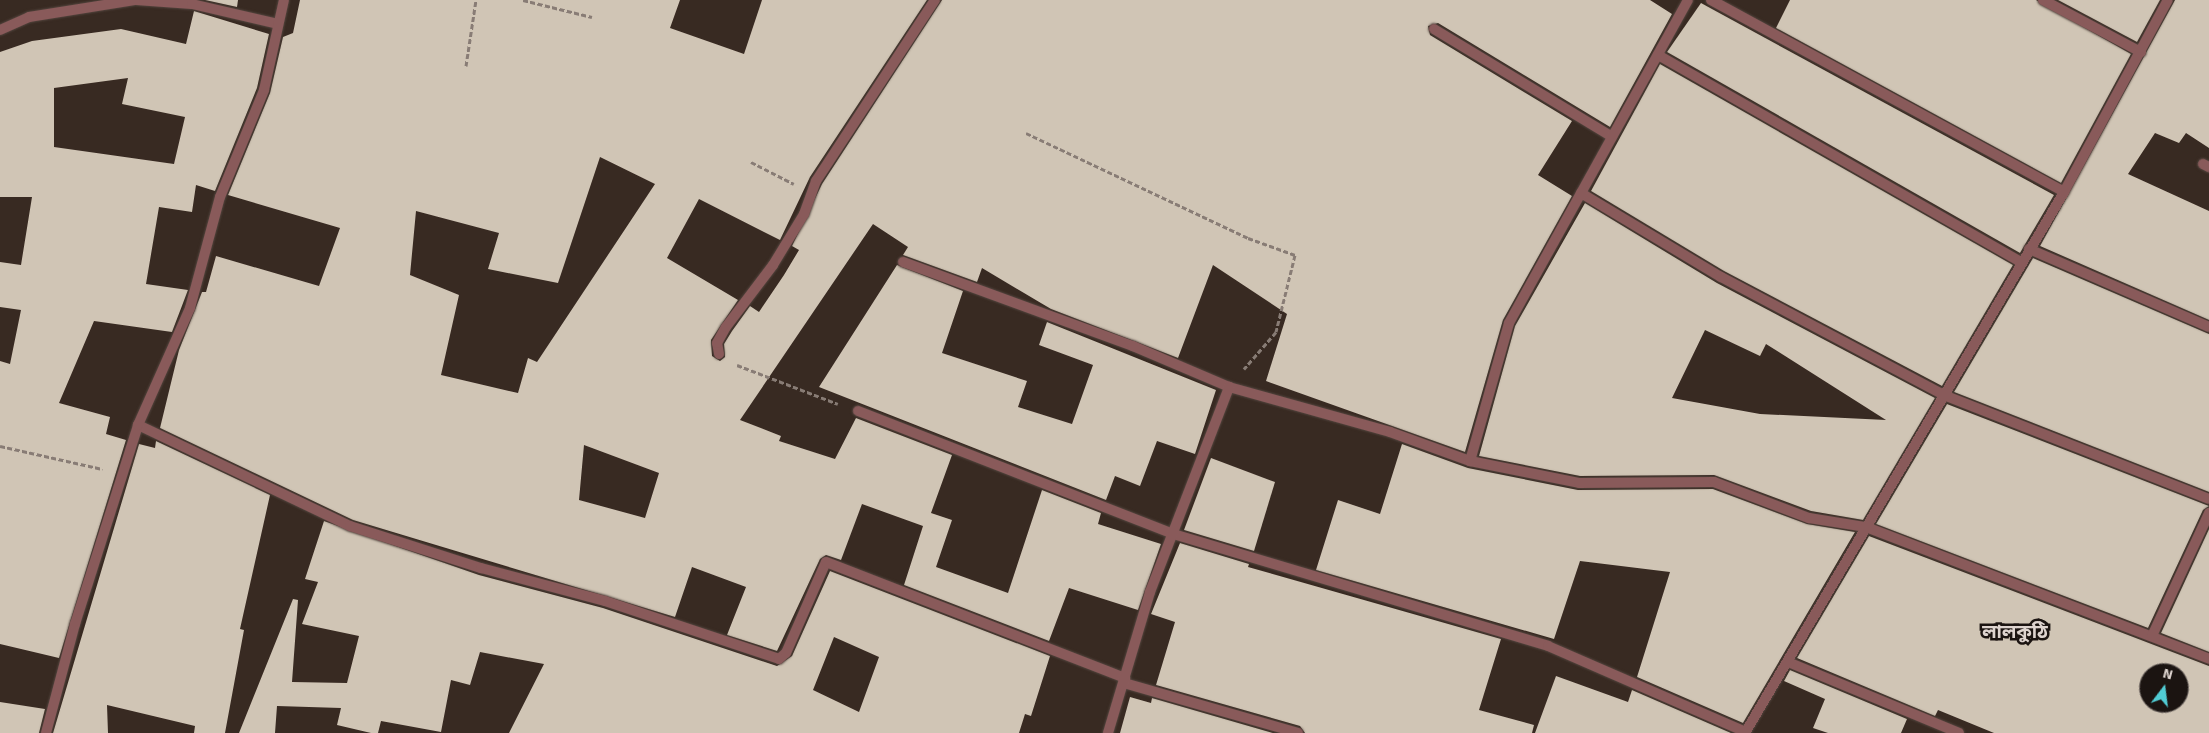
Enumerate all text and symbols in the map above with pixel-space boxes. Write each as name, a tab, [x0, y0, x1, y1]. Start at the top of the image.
district label: লালকুঠি	[1982, 622, 2048, 644]
north arrow	[2139, 663, 2189, 713]
text: N	[2161, 665, 2175, 683]

